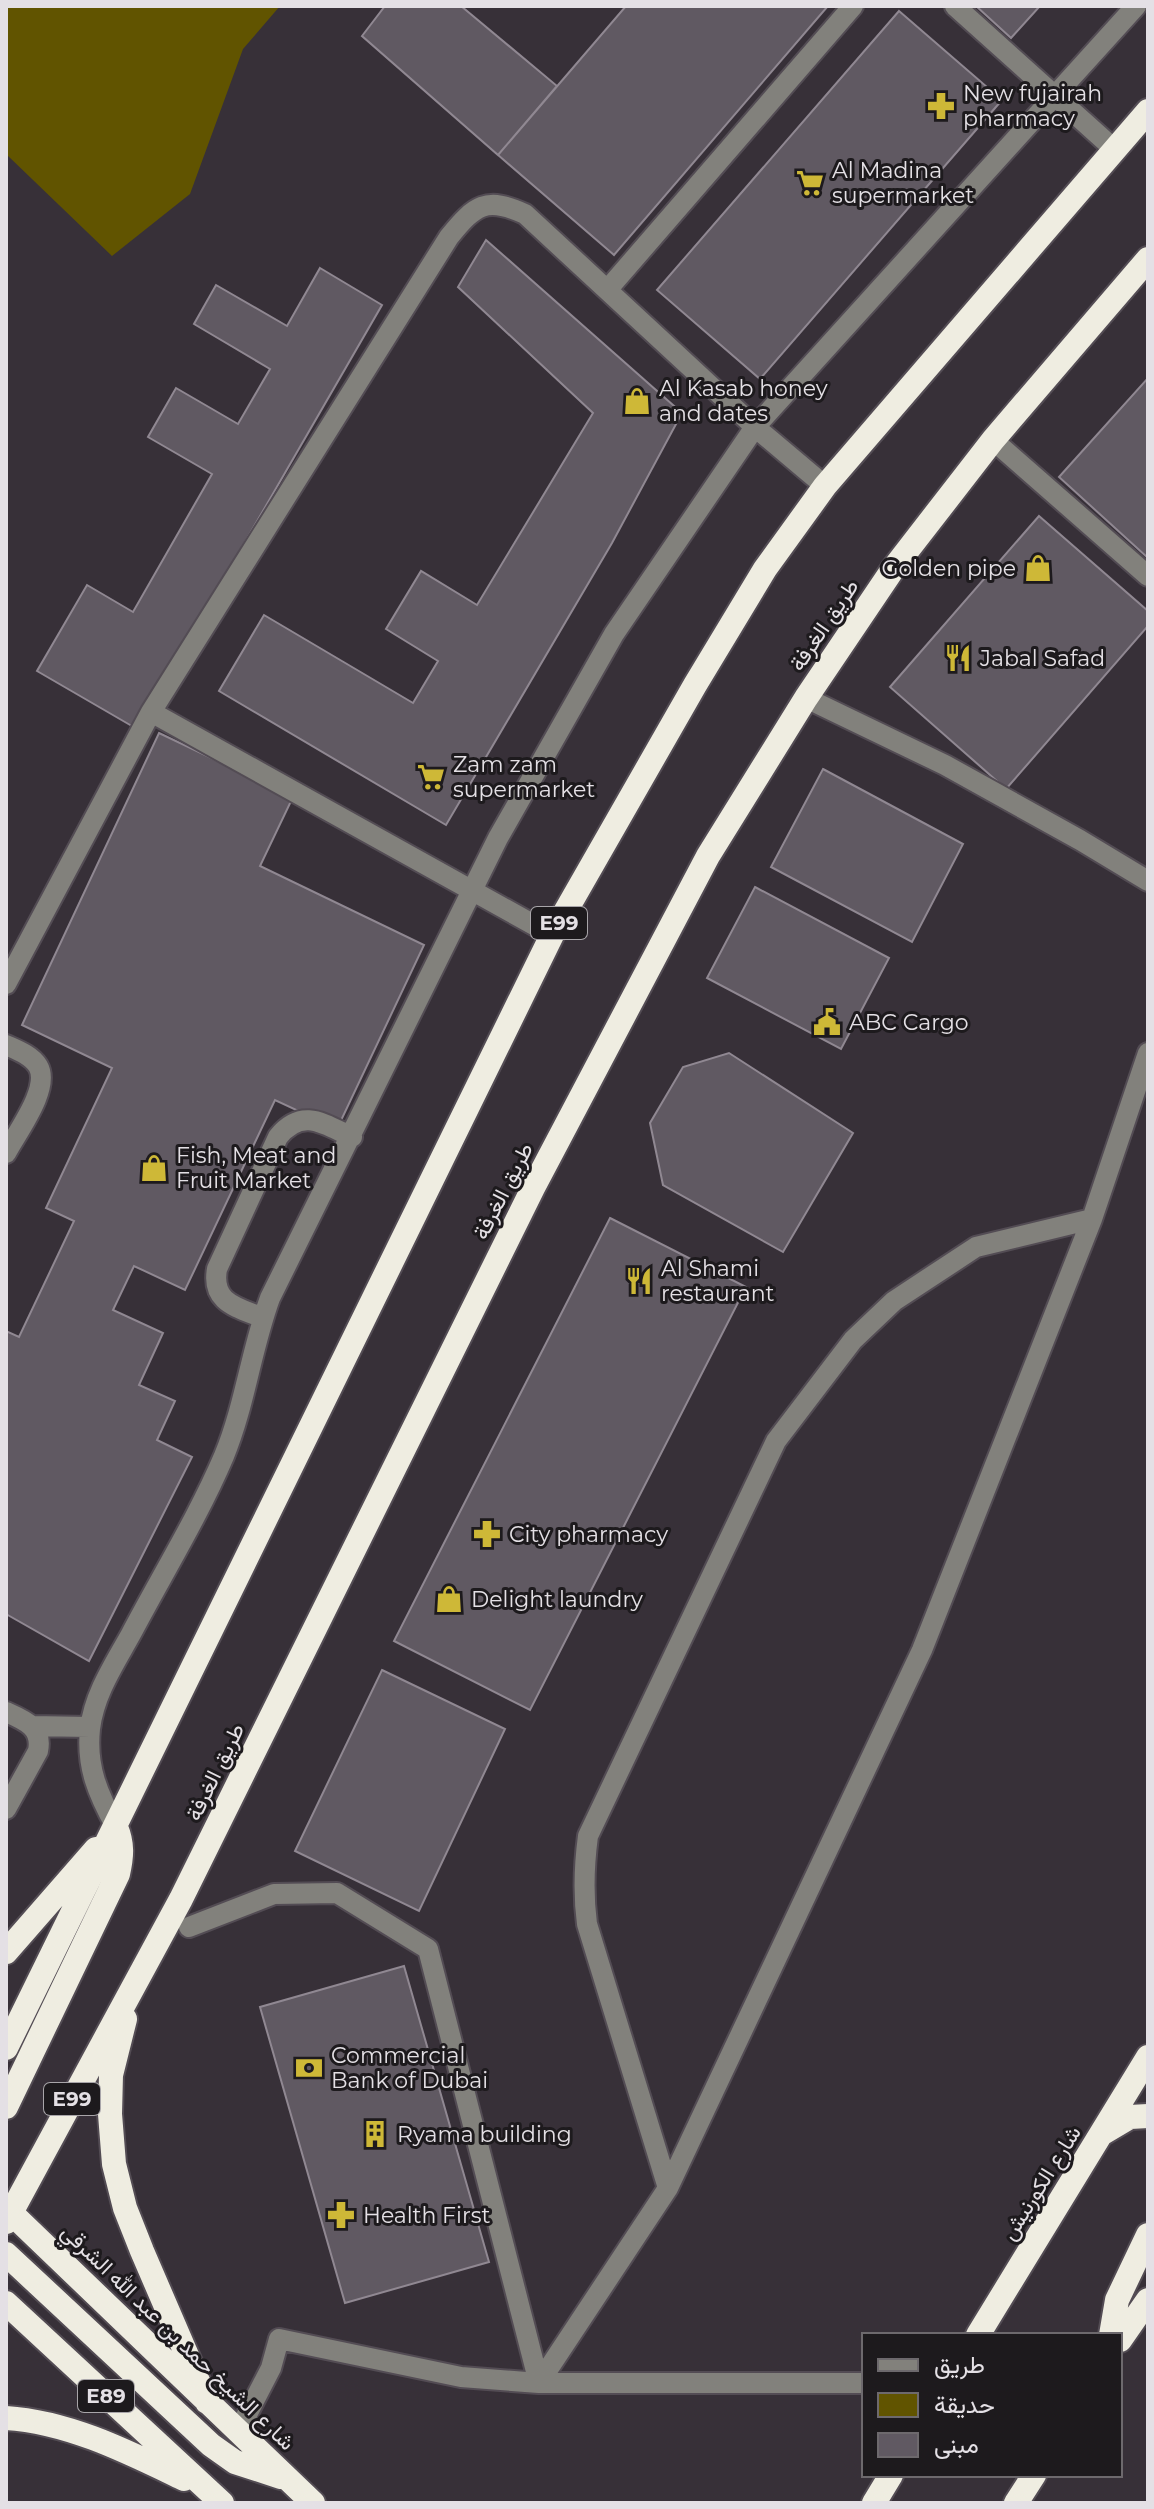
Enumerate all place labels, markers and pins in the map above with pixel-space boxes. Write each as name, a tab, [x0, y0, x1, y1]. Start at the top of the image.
place label: New fujairah pharmacy	[963, 80, 1102, 132]
pharmacy icon: New fujairah pharmacy	[926, 91, 956, 121]
place label: Al Madina supermarket	[832, 157, 974, 209]
supermarket icon: Al Madina supermarket	[795, 168, 825, 198]
place label: Al Kasab honey and dates	[659, 375, 828, 427]
shop icon: Al Kasab honey and dates	[622, 386, 652, 416]
shop icon: Golden pipe	[1023, 553, 1053, 583]
place label: Golden pipe	[881, 555, 1016, 582]
restaurant icon: Jabal Safad	[943, 643, 973, 673]
place label: Jabal Safad	[979, 645, 1105, 672]
place label: Zam zam supermarket	[453, 751, 595, 803]
supermarket icon: Zam zam supermarket	[416, 762, 446, 792]
public building icon: ABC Cargo	[812, 1007, 842, 1037]
place label: ABC Cargo	[849, 1009, 969, 1036]
place label: Fish, Meat and Fruit Market	[176, 1142, 336, 1194]
shop icon: Fish, Meat and Fruit Market	[139, 1153, 169, 1183]
place label: Al Shami restaurant	[661, 1255, 775, 1307]
restaurant icon: Al Shami restaurant	[624, 1266, 654, 1296]
pharmacy icon: City pharmacy	[472, 1519, 502, 1549]
place label: City pharmacy	[509, 1521, 668, 1548]
shop icon: Delight laundry	[434, 1584, 464, 1614]
place label: Delight laundry	[471, 1586, 643, 1613]
place label: Commercial Bank of Dubai	[331, 2042, 488, 2094]
bank icon: Commercial Bank of Dubai	[294, 2053, 324, 2083]
building icon: Ryama building	[360, 2119, 390, 2149]
place label: Ryama building	[397, 2121, 572, 2148]
pharmacy icon: Health First	[326, 2200, 356, 2230]
place label: Health First	[363, 2202, 490, 2229]

